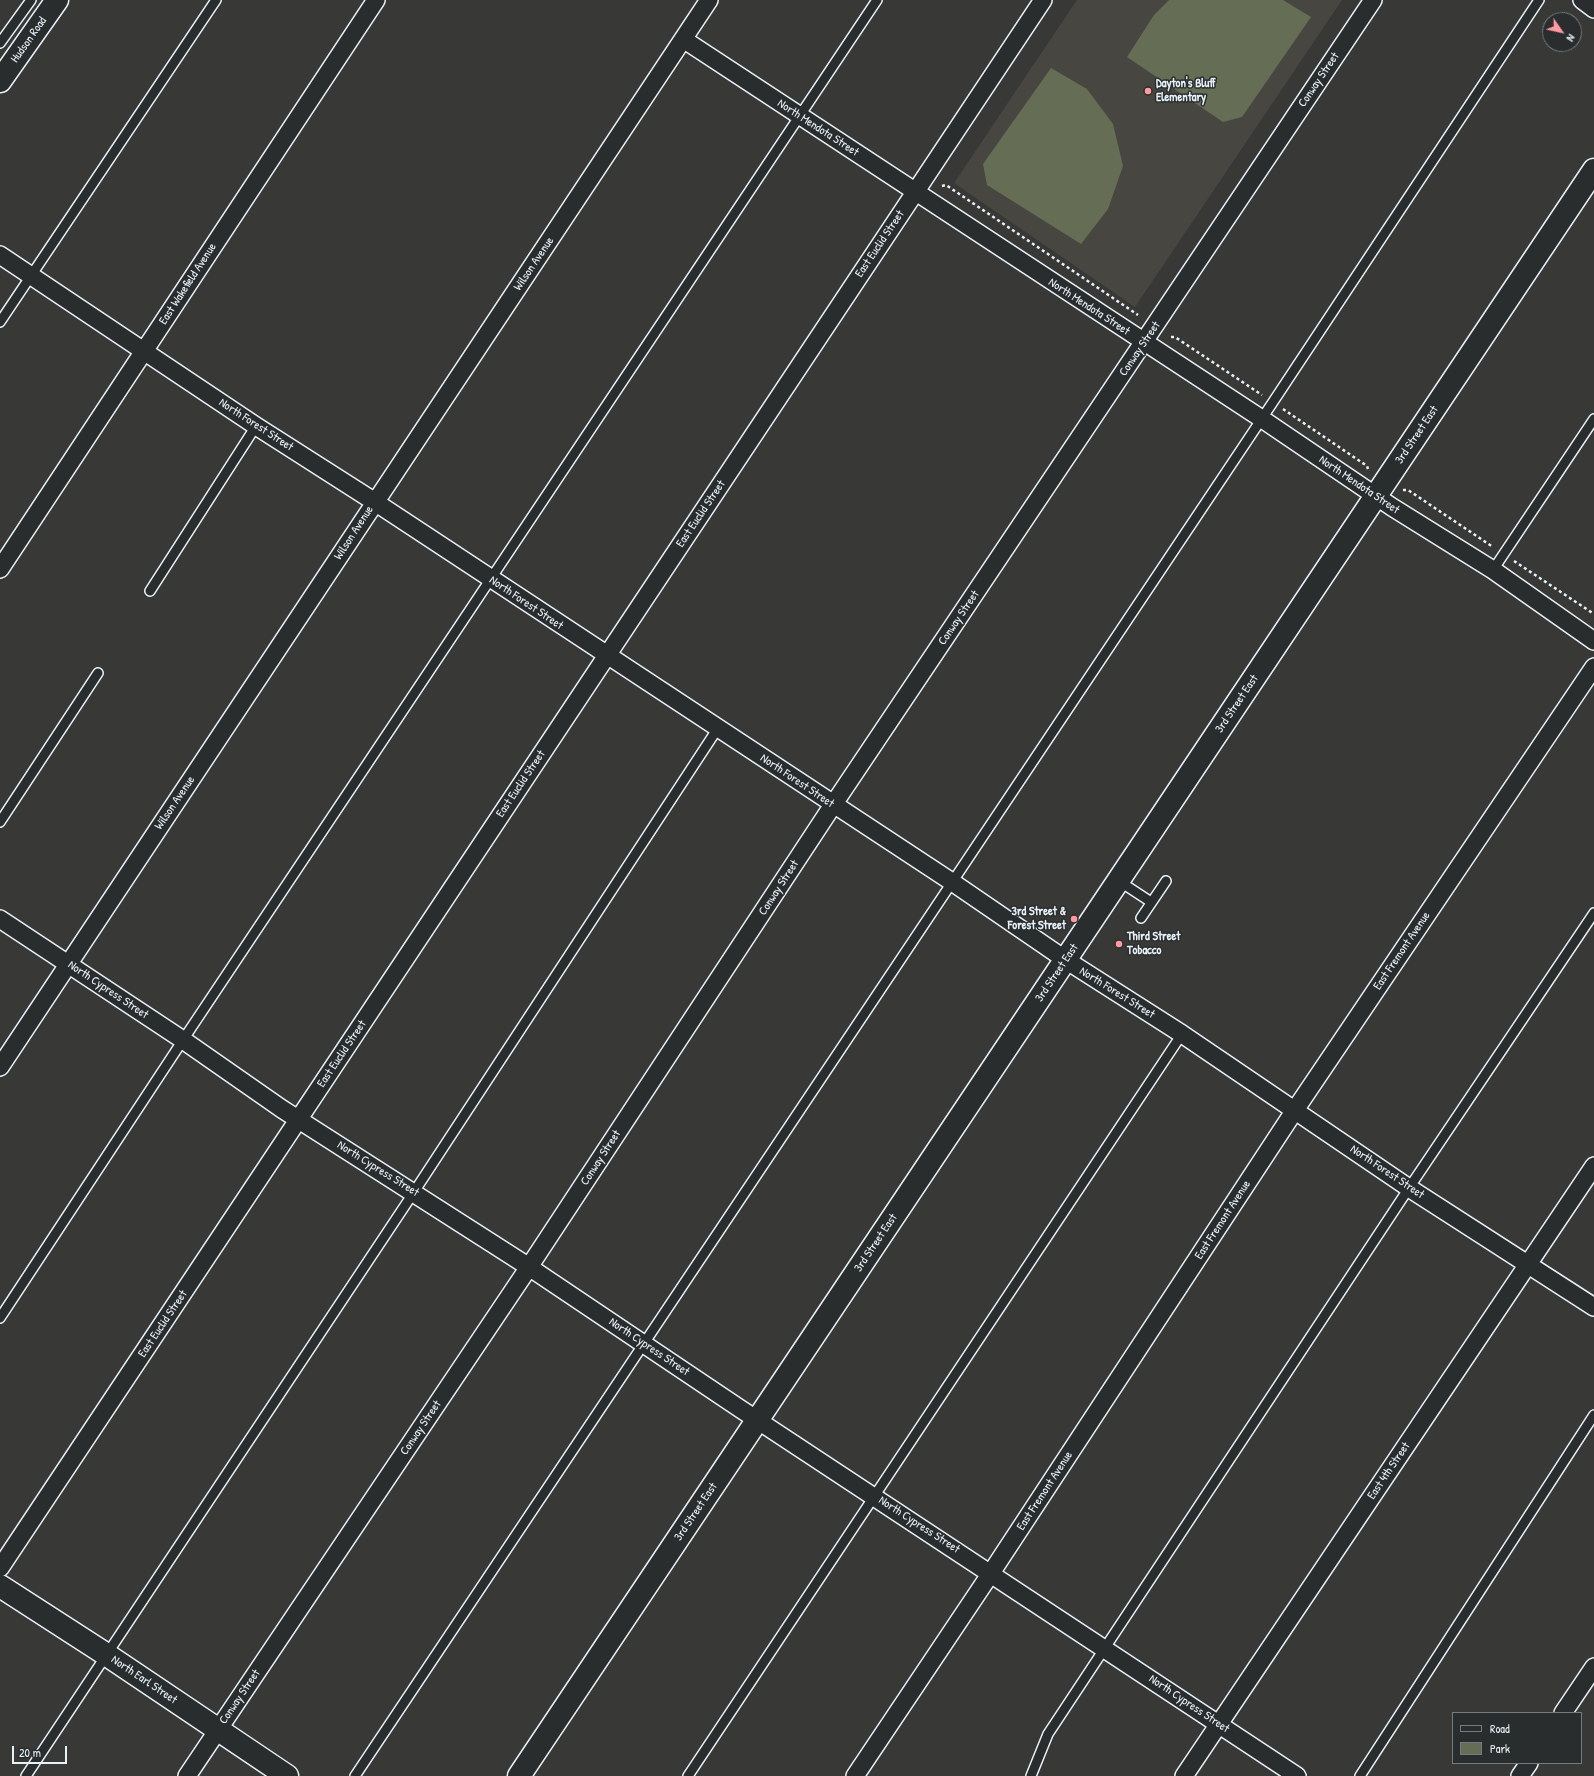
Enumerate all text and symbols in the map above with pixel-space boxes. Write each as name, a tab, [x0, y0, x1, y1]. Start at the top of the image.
north arrow	[1542, 12, 1582, 52]
street label: Hudson Road	[8, 14, 50, 66]
text: N	[1564, 32, 1579, 44]
street label: Conway Street	[1295, 50, 1343, 110]
place label: Dayton's Bluff Elementary	[1156, 77, 1216, 105]
marker: Dayton's Bluff Elementary	[1143, 86, 1153, 96]
street label: North Mendota Street	[775, 96, 861, 160]
street label: East Euclid Street	[852, 208, 908, 280]
street label: Wilson Avenue	[511, 235, 557, 293]
street label: East Wakefield Avenue	[156, 241, 220, 327]
street label: North Mendota Street	[1046, 275, 1132, 339]
street label: Conway Street	[1116, 319, 1164, 379]
street label: North Forest Street	[216, 396, 296, 454]
street label: 3rd Street East	[1392, 403, 1442, 467]
street label: North Mendota Street	[1316, 453, 1402, 517]
street label: East Euclid Street	[673, 478, 729, 550]
street label: Wilson Avenue	[331, 503, 377, 563]
street label: North Forest Street	[486, 573, 566, 633]
street label: Conway Street	[935, 588, 983, 648]
street label: 3rd Street East	[1212, 672, 1262, 736]
street label: East Euclid Street	[493, 748, 549, 820]
street label: North Forest Street	[757, 751, 837, 811]
street label: Wilson Avenue	[152, 774, 198, 832]
street label: Conway Street	[756, 858, 802, 918]
place label: 3rd Street & Forest Street	[1008, 905, 1066, 933]
street label: East Fremont Avenue	[1371, 909, 1433, 993]
marker: 3rd Street & Forest Street	[1069, 914, 1079, 924]
place label: Third Street Tobacco	[1127, 930, 1180, 958]
marker: Third Street Tobacco	[1114, 939, 1124, 949]
street label: 3rd Street East	[1032, 941, 1082, 1005]
street label: North Cypress Street	[65, 958, 151, 1022]
street label: North Forest Street	[1077, 964, 1157, 1022]
street label: East Euclid Street	[314, 1018, 370, 1090]
street label: Conway Street	[578, 1128, 624, 1188]
street label: North Cypress Street	[334, 1138, 422, 1200]
street label: North Forest Street	[1347, 1142, 1427, 1202]
street label: East Fremont Avenue	[1192, 1178, 1254, 1262]
street label: 3rd Street East	[851, 1211, 901, 1275]
street label: East Euclid Street	[135, 1288, 191, 1360]
street label: North Cypress Street	[606, 1315, 692, 1379]
street label: Conway Street	[397, 1398, 445, 1458]
street label: East 4th Street	[1365, 1440, 1413, 1502]
street label: East Fremont Avenue	[1014, 1449, 1076, 1533]
street label: 3rd Street East	[671, 1480, 721, 1544]
street label: North Cypress Street	[876, 1493, 962, 1557]
street label: North Earl Street	[108, 1653, 180, 1707]
street label: Conway Street	[216, 1667, 264, 1727]
street label: North Cypress Street	[1146, 1672, 1232, 1736]
legend	[1452, 1712, 1582, 1764]
text: Road	[1490, 1720, 1510, 1737]
scale bar	[14, 1738, 69, 1764]
text: Park	[1490, 1740, 1510, 1757]
text: 20 m	[19, 1744, 41, 1761]

